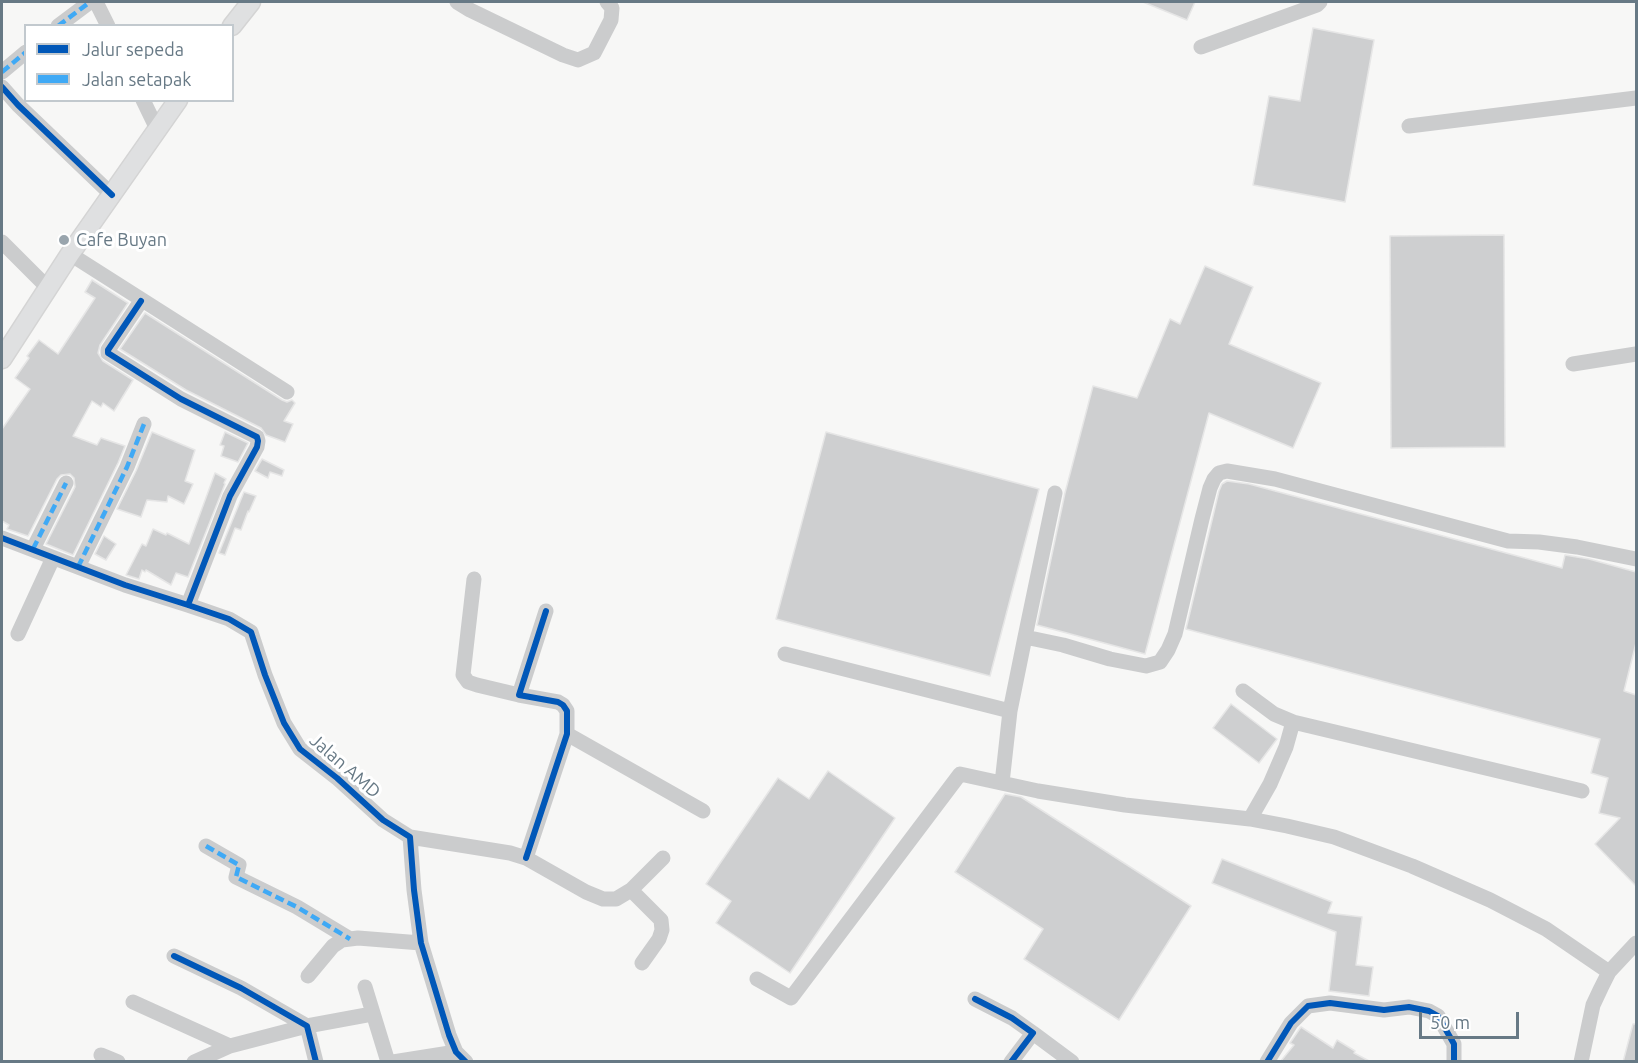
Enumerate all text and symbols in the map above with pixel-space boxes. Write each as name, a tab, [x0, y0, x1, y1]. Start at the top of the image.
legend	[24, 24, 234, 102]
text: Jalur sepeda	[82, 39, 184, 59]
text: Jalan setapak	[82, 69, 191, 89]
place label: Cafe Buyan	[76, 229, 167, 251]
marker: Cafe Buyan	[57, 233, 71, 247]
street label: Jalan AMD	[305, 729, 385, 803]
scale bar	[1422, 1000, 1522, 1038]
text: 50 m	[1430, 1012, 1470, 1032]

